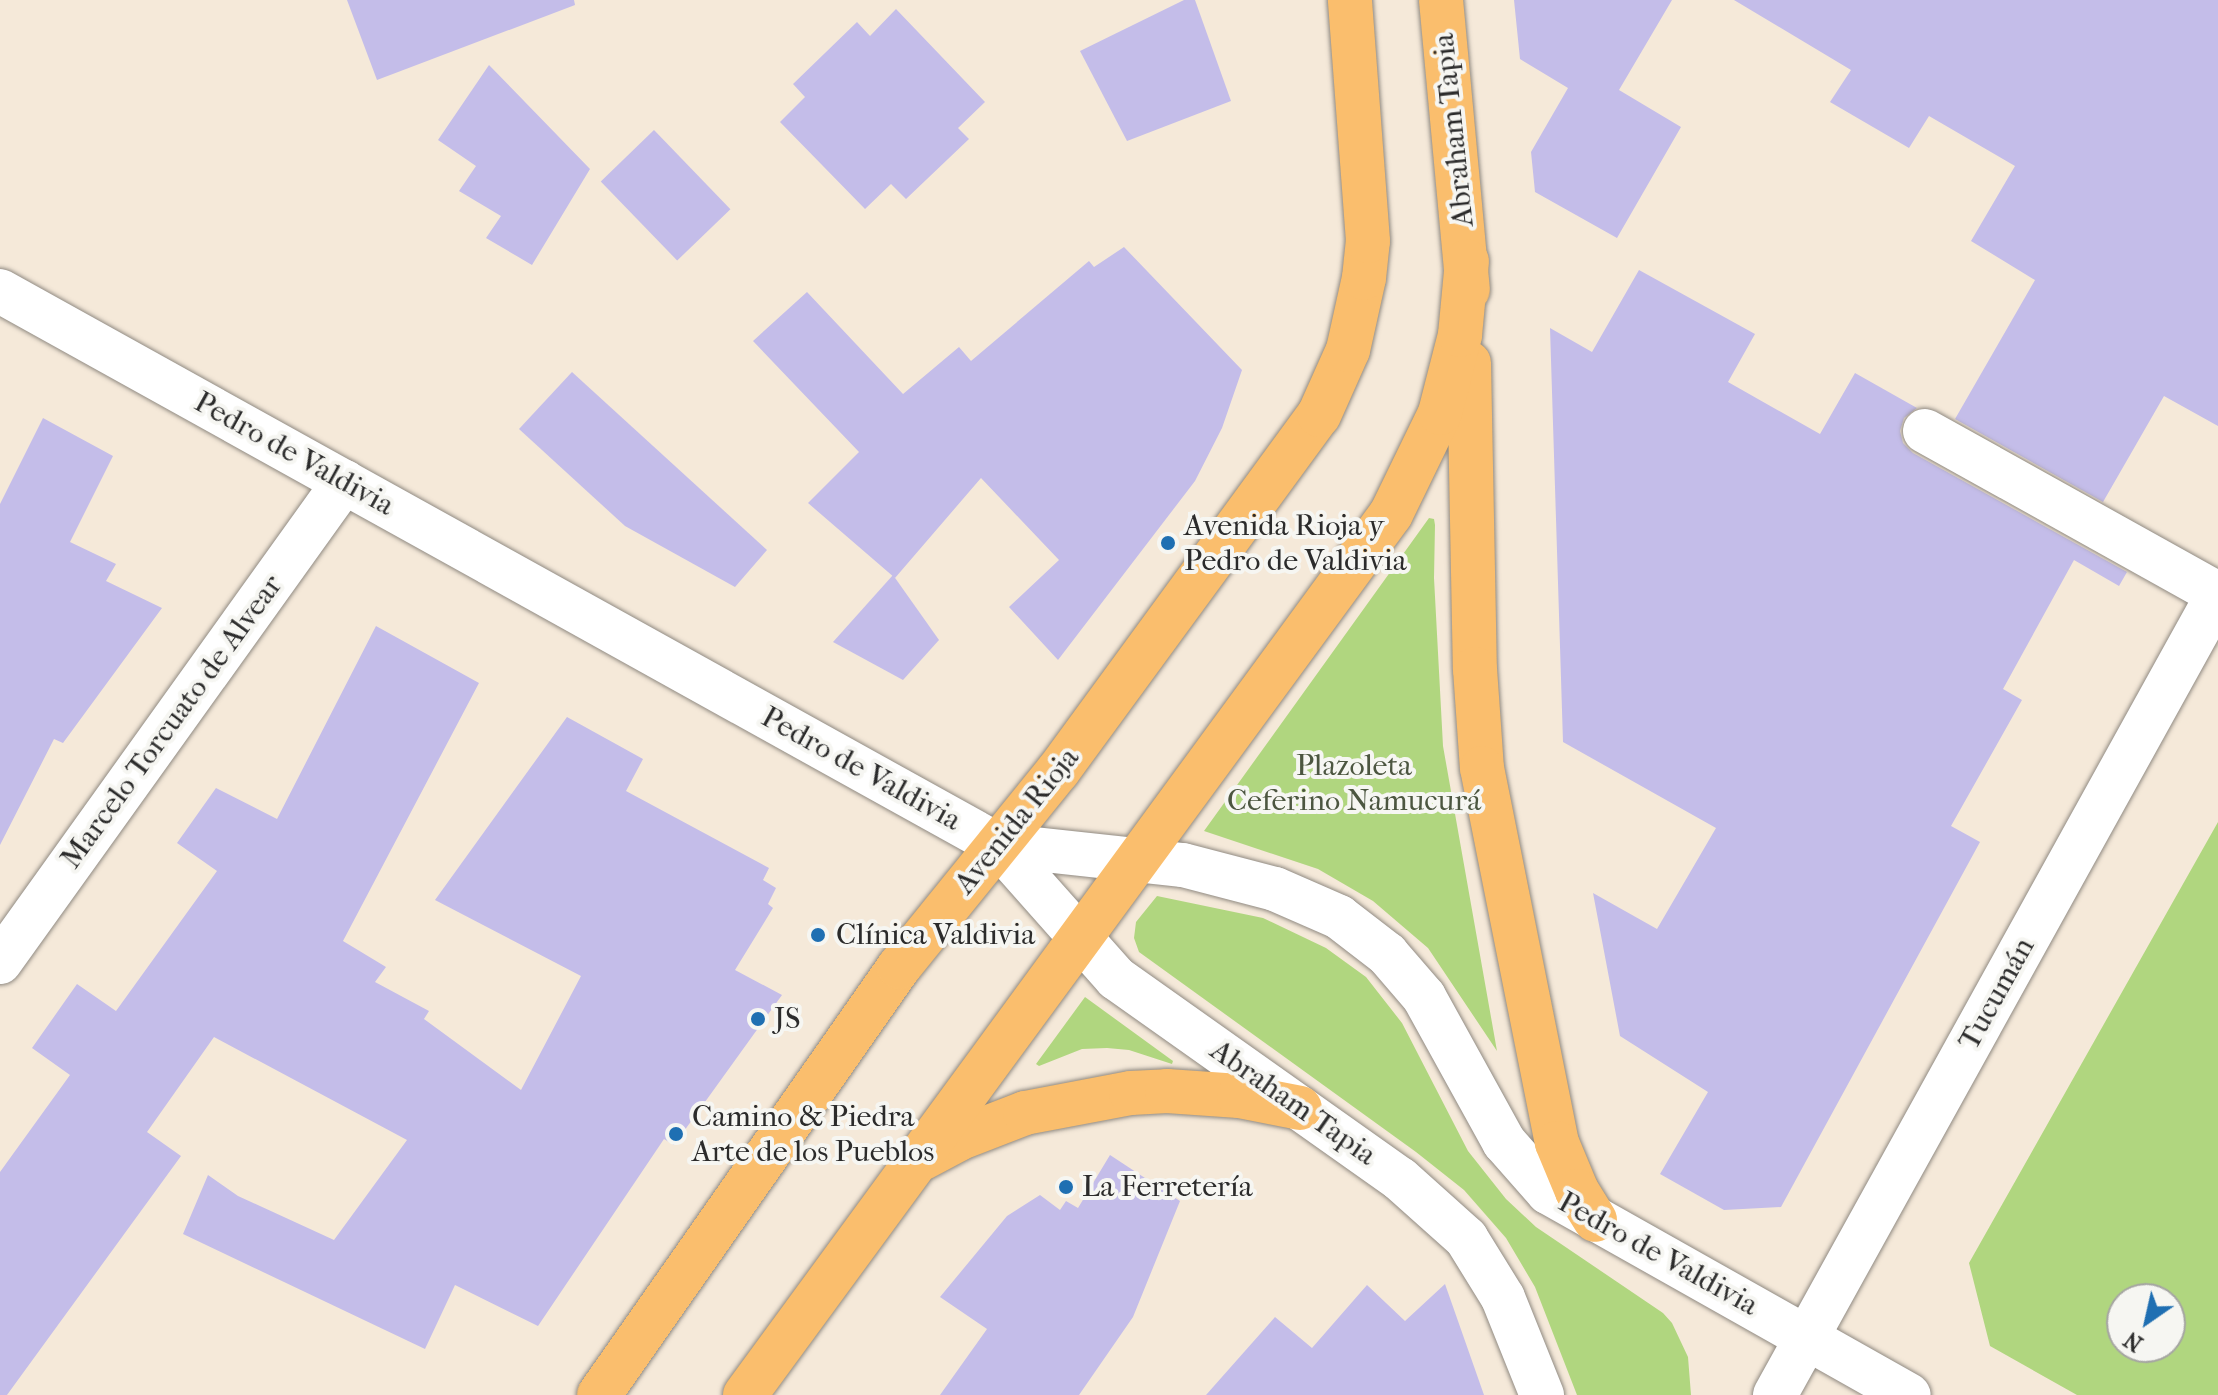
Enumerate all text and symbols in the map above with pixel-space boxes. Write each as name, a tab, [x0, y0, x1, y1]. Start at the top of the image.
street label: Abraham Tapia	[1426, 32, 1482, 228]
street label: Pedro de Valdivia	[188, 384, 400, 524]
place label: Avenida Rioja y Pedro de Valdivia	[1184, 508, 1407, 578]
marker: Avenida Rioja y Pedro de Valdivia	[1159, 534, 1177, 552]
street label: Marcelo Torcuato de Alvear	[53, 568, 291, 876]
street label: Pedro de Valdivia	[755, 699, 967, 839]
street label: Avenida Rioja	[947, 741, 1087, 901]
park label: Plazoleta Ceferino Namucurá	[1227, 748, 1481, 818]
place label: Clínica Valdivia	[836, 917, 1035, 953]
marker: Clínica Valdivia	[807, 924, 829, 946]
street label: Tucumán	[1951, 932, 2043, 1056]
place label: JS	[774, 1001, 801, 1037]
marker: JS	[749, 1010, 767, 1028]
street label: Abraham Tapia	[1203, 1033, 1383, 1173]
place label: Camino & Piedra Arte de los Pueblos	[692, 1099, 934, 1170]
marker: Camino & Piedra Arte de los Pueblos	[667, 1125, 685, 1143]
place label: La Ferretería	[1082, 1169, 1253, 1205]
marker: La Ferretería	[1057, 1178, 1075, 1196]
street label: Pedro de Valdivia	[1552, 1184, 1764, 1324]
north arrow	[2106, 1283, 2186, 1363]
text: N	[2120, 1326, 2148, 1357]

